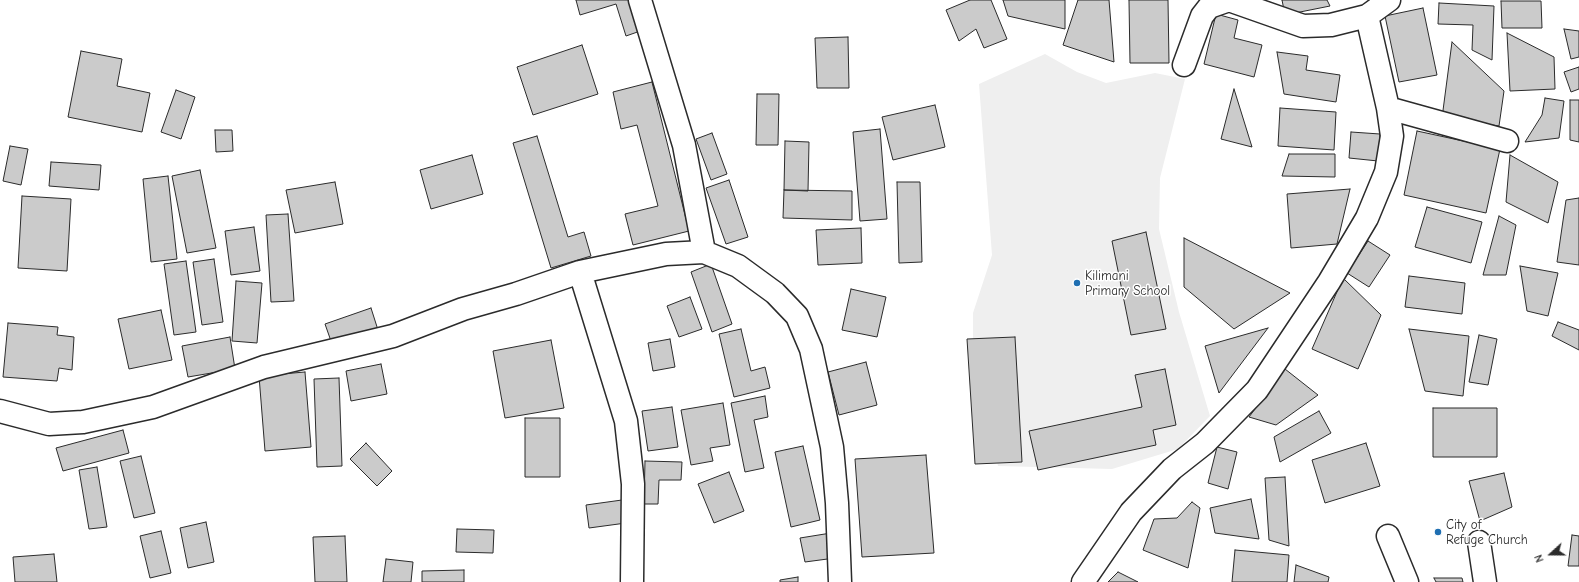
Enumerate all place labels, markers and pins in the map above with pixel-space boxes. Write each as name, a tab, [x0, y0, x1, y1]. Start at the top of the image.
place label: Kilimani Primary School	[1085, 268, 1170, 299]
marker: Kilimani Primary School	[1072, 278, 1082, 288]
place label: City of Refuge Church	[1446, 517, 1528, 548]
marker: City of Refuge Church	[1433, 527, 1443, 537]

